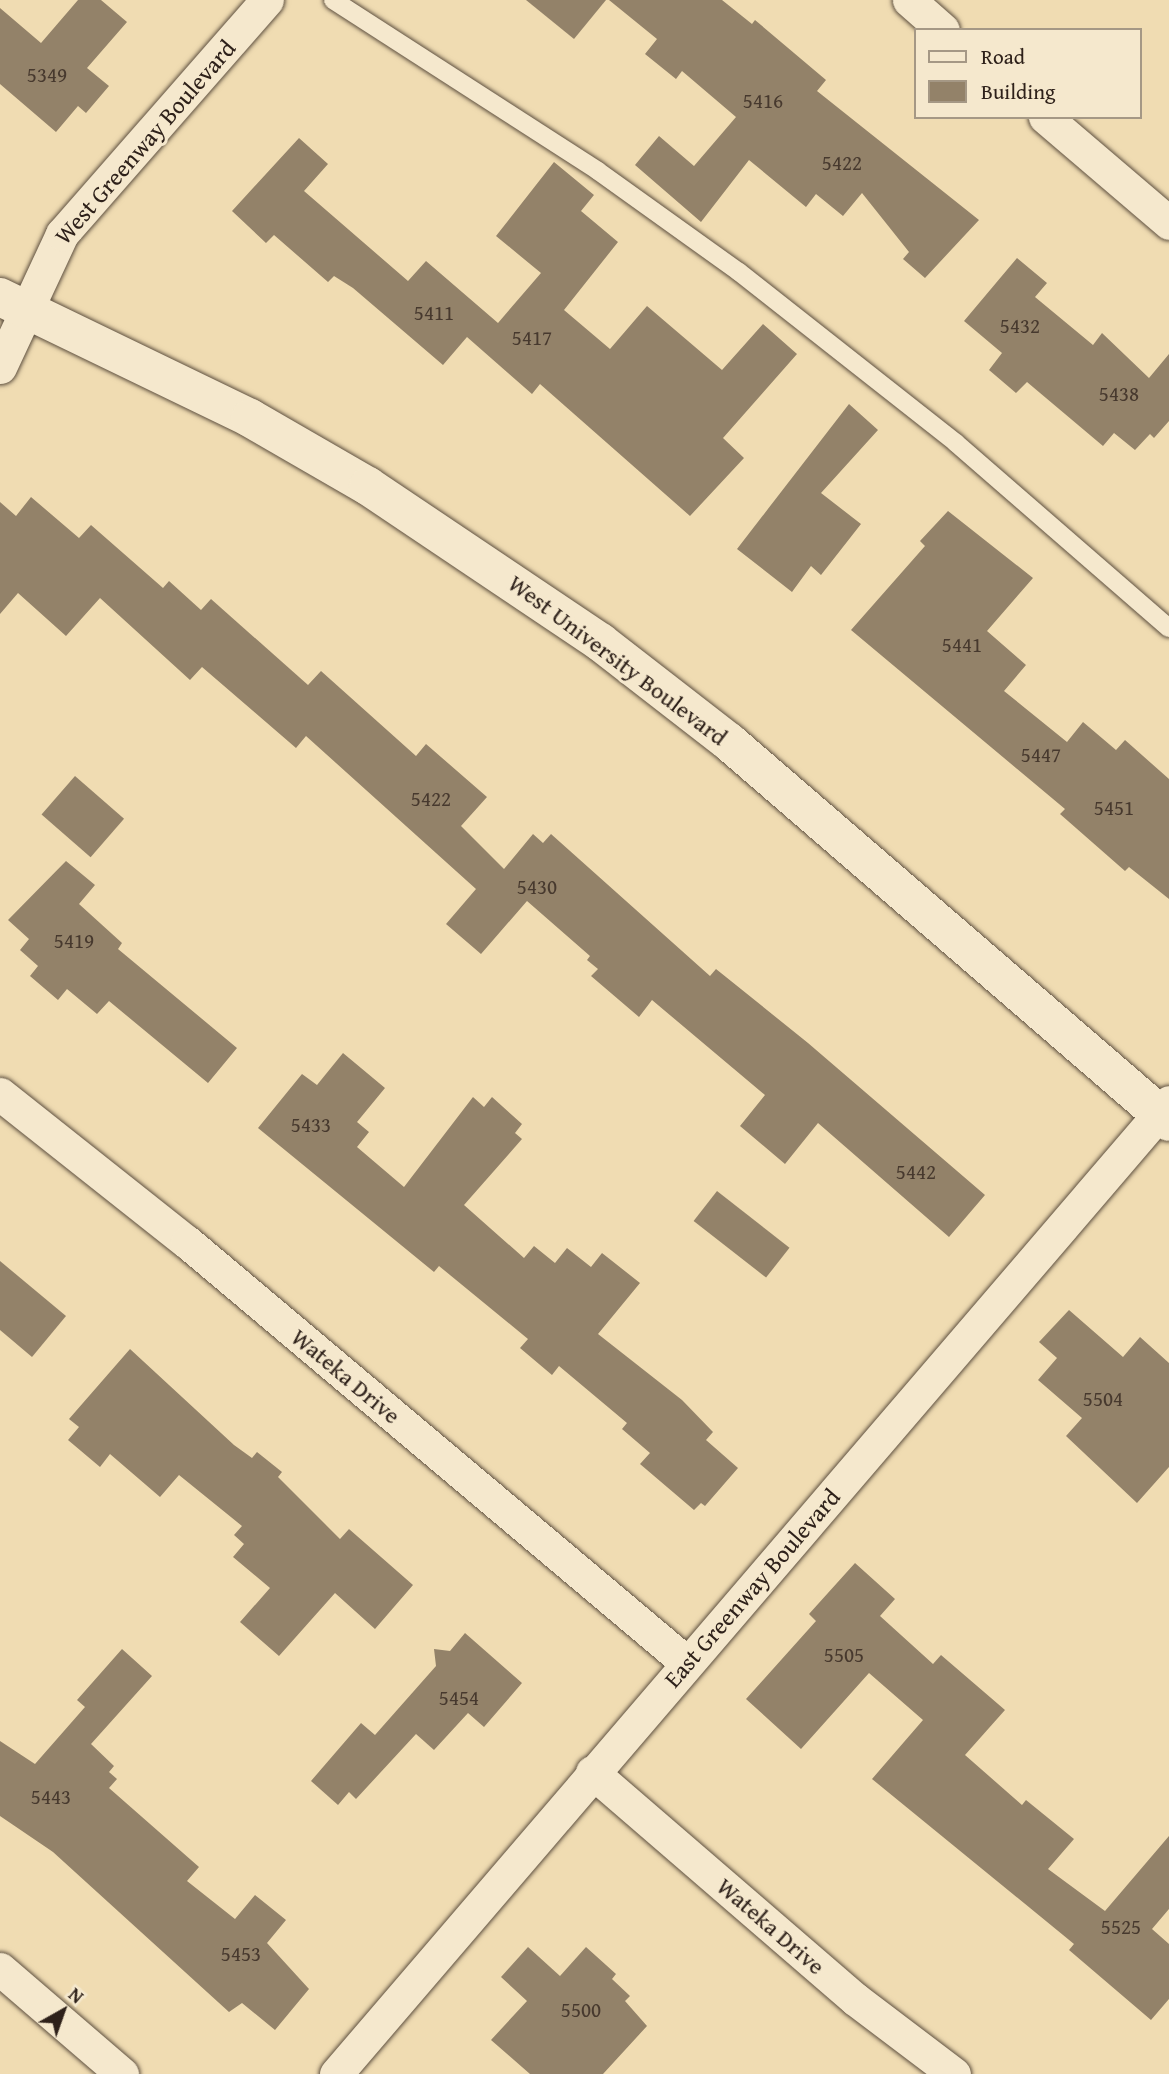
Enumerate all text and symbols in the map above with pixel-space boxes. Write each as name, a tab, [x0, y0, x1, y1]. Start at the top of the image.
legend	[914, 28, 1141, 119]
street label: West Greenway Boulevard	[48, 34, 242, 250]
text: Road	[981, 41, 1025, 72]
house number: 5349	[27, 62, 67, 88]
text: Building	[981, 76, 1055, 107]
house number: 5416	[743, 88, 783, 114]
house number: 5422	[822, 150, 862, 176]
house number: 5411	[414, 300, 454, 326]
house number: 5432	[1000, 313, 1040, 339]
house number: 5417	[512, 325, 552, 351]
house number: 5438	[1099, 381, 1139, 407]
street label: West University Boulevard	[503, 568, 733, 752]
house number: 5441	[942, 632, 982, 658]
house number: 5447	[1021, 742, 1061, 768]
house number: 5422	[411, 786, 451, 812]
house number: 5451	[1094, 795, 1134, 821]
house number: 5430	[517, 874, 557, 900]
house number: 5419	[54, 928, 94, 954]
house number: 5433	[291, 1112, 331, 1138]
house number: 5442	[896, 1159, 936, 1185]
street label: Wateka Drive	[286, 1322, 406, 1430]
house number: 5504	[1083, 1386, 1123, 1412]
street label: East Greenway Boulevard	[658, 1483, 846, 1693]
house number: 5505	[824, 1642, 864, 1668]
house number: 5454	[439, 1685, 479, 1711]
house number: 5443	[31, 1784, 71, 1810]
street label: Wateka Drive	[711, 1871, 831, 1981]
house number: 5525	[1101, 1914, 1141, 1940]
house number: 5453	[221, 1941, 261, 1967]
north arrow	[28, 1976, 98, 2046]
text: N	[63, 1980, 90, 2010]
house number: 5500	[561, 1997, 601, 2023]

